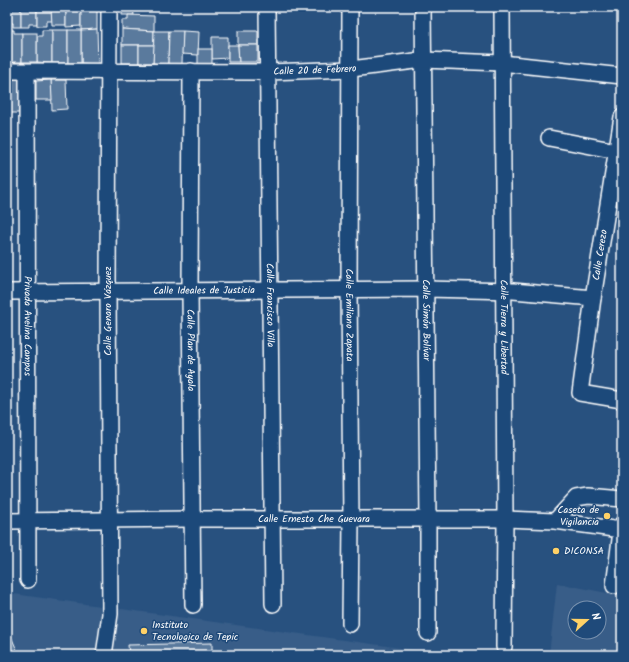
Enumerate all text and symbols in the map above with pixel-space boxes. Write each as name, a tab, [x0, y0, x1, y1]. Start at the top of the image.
street label: Calle 20 de Febrero	[273, 60, 358, 80]
street label: Calle Cerezo	[588, 228, 612, 282]
street label: Calle Francisco Villa	[262, 263, 278, 347]
street label: Calle Genaro Vázquez	[100, 266, 116, 356]
street label: Calle Emiliano Zapata	[341, 269, 358, 362]
street label: Privada Avelina Campos	[19, 276, 36, 377]
street label: Calle Simón Bolívar	[418, 279, 434, 362]
street label: Calle Tierra y Libertad	[496, 279, 512, 376]
street label: Calle Ideales de Justicia	[153, 282, 255, 299]
street label: Calle Plan de Ayala	[182, 309, 199, 391]
place label: Caseta de Vigilancia	[558, 502, 600, 530]
street label: Calle Ernesto Che Guevara	[258, 511, 370, 527]
marker: Caseta de Vigilancia	[602, 511, 612, 521]
place label: DICONSA	[564, 543, 604, 559]
marker: DICONSA	[551, 546, 561, 556]
north arrow	[567, 600, 607, 640]
text: N	[586, 610, 605, 623]
place label: Instituto Tecnologico de Tepic	[152, 617, 239, 645]
marker: Instituto Tecnologico de Tepic	[139, 626, 149, 636]

